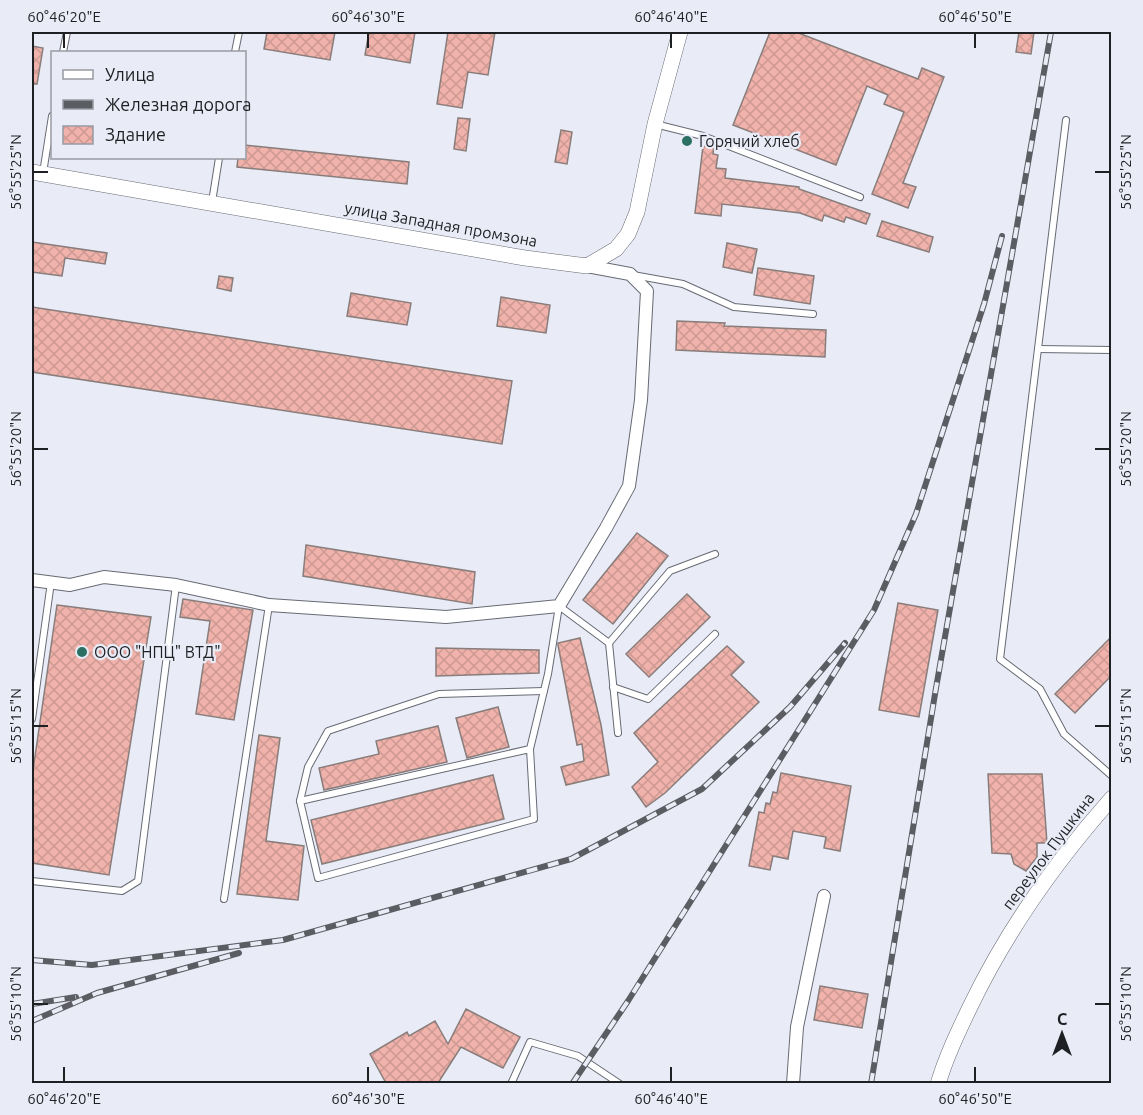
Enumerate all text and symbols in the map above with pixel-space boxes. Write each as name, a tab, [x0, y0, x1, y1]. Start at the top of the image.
text: 60°46'20"E	[27, 8, 101, 25]
text: 60°46'30"E	[331, 8, 405, 25]
text: 60°46'40"E	[634, 8, 708, 25]
text: 60°46'50"E	[938, 8, 1012, 25]
legend	[51, 51, 246, 159]
text: Улица	[105, 64, 155, 84]
text: Железная дорога	[105, 94, 252, 114]
text: Здание	[105, 124, 166, 144]
place label: Горячий хлеб	[699, 132, 800, 150]
text: 56°55'25"N	[7, 134, 24, 210]
marker: Горячий хлеб	[680, 134, 694, 148]
text: 56°55'25"N	[1117, 134, 1134, 210]
street label: улица Западная промзона	[343, 198, 539, 250]
text: 56°55'20"N	[7, 411, 24, 487]
text: 56°55'20"N	[1117, 411, 1134, 487]
place label: ООО "НПЦ" ВТД"	[94, 643, 221, 661]
marker: ООО "НПЦ" ВТД"	[75, 645, 89, 659]
text: 56°55'15"N	[7, 688, 24, 764]
text: 56°55'15"N	[1117, 688, 1134, 764]
street label: переулок Пушкина	[998, 789, 1098, 913]
text: 56°55'10"N	[7, 966, 24, 1042]
text: 56°55'10"N	[1117, 966, 1134, 1042]
north arrow	[1032, 1004, 1092, 1064]
text: С	[1057, 1010, 1067, 1028]
text: 60°46'20"E	[27, 1090, 101, 1107]
text: 60°46'30"E	[331, 1090, 405, 1107]
text: 60°46'40"E	[634, 1090, 708, 1107]
text: 60°46'50"E	[938, 1090, 1012, 1107]

